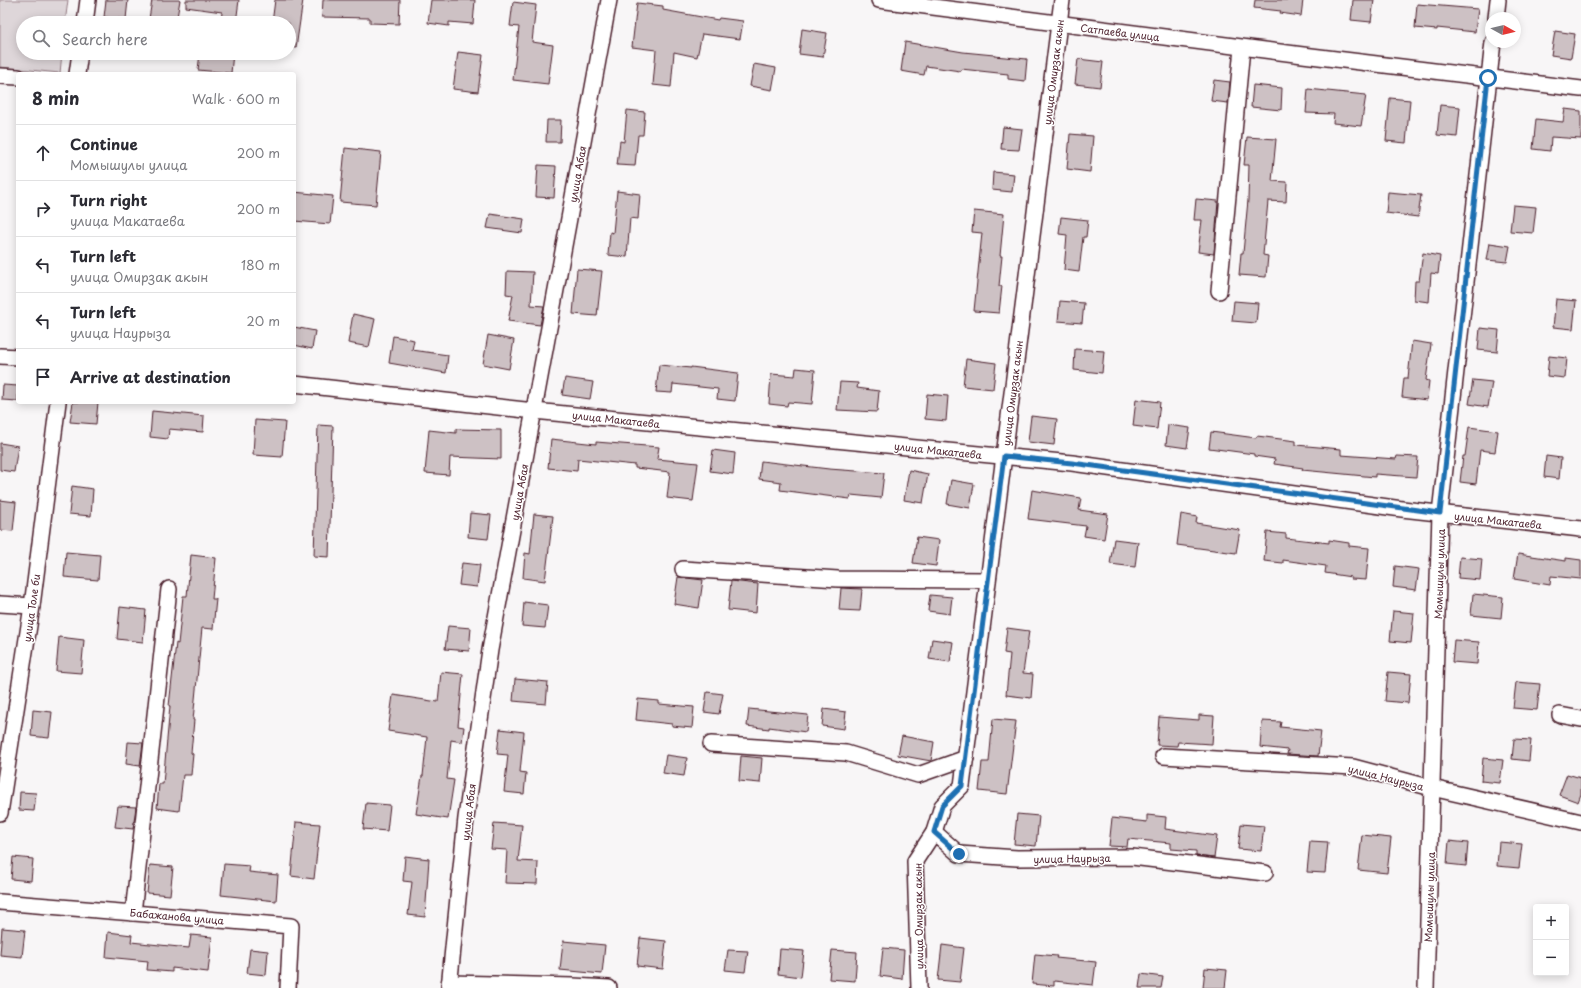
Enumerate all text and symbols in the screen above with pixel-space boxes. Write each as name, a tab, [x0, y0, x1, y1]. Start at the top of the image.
north arrow	[1485, 12, 1521, 48]
search box	[16, 16, 296, 60]
street label: улица Омирзак акын	[1039, 18, 1067, 126]
street label: Сатпаева улица	[1079, 20, 1161, 45]
icon: search	[30, 27, 52, 49]
text: Search here	[62, 27, 148, 50]
route start	[1479, 69, 1497, 87]
text: 8 min	[32, 85, 80, 111]
text: Walk · 600 m	[192, 89, 280, 108]
text: Continue	[70, 132, 138, 155]
icon: ahead	[32, 142, 54, 164]
text: 200 m	[237, 143, 280, 162]
street label: улица Абая	[565, 144, 589, 204]
text: Момышулы улица	[70, 155, 187, 174]
text: Turn right	[70, 188, 147, 211]
icon: right	[32, 198, 54, 220]
text: 200 m	[237, 199, 280, 218]
text: улица Макатаева	[70, 211, 185, 230]
text: Turn left	[70, 244, 136, 267]
icon: left	[32, 254, 54, 276]
text: 180 m	[241, 255, 280, 274]
text: улица Омирзак акын	[70, 267, 208, 286]
text: Turn left	[70, 300, 136, 323]
icon: left	[32, 310, 54, 332]
text: 20 m	[246, 311, 280, 330]
text: улица Наурыза	[70, 323, 171, 342]
street label: улица Омирзак акын	[998, 339, 1026, 447]
text: Arrive at destination	[70, 365, 231, 388]
icon: arrive	[32, 366, 54, 388]
street label: улица Макатаева	[571, 407, 661, 431]
street label: улица Макатаева	[893, 438, 983, 462]
street label: улица Абая	[507, 462, 531, 522]
street label: улица Макатаева	[1453, 508, 1543, 532]
street label: Момышулы улица	[1430, 528, 1448, 619]
street label: улица Толе би	[19, 573, 43, 643]
street label: улица Наурыза	[1347, 760, 1426, 794]
street label: улица Абая	[457, 783, 479, 841]
route end	[950, 845, 968, 863]
street label: улица Наурыза	[1033, 850, 1112, 866]
street label: Момышулы улица	[1420, 851, 1438, 942]
street label: улица Омирзак акын	[910, 863, 926, 969]
street label: Бабажанова улица	[129, 904, 225, 929]
map controls	[1533, 904, 1569, 976]
button: +	[1533, 904, 1569, 940]
button: −	[1533, 940, 1569, 976]

